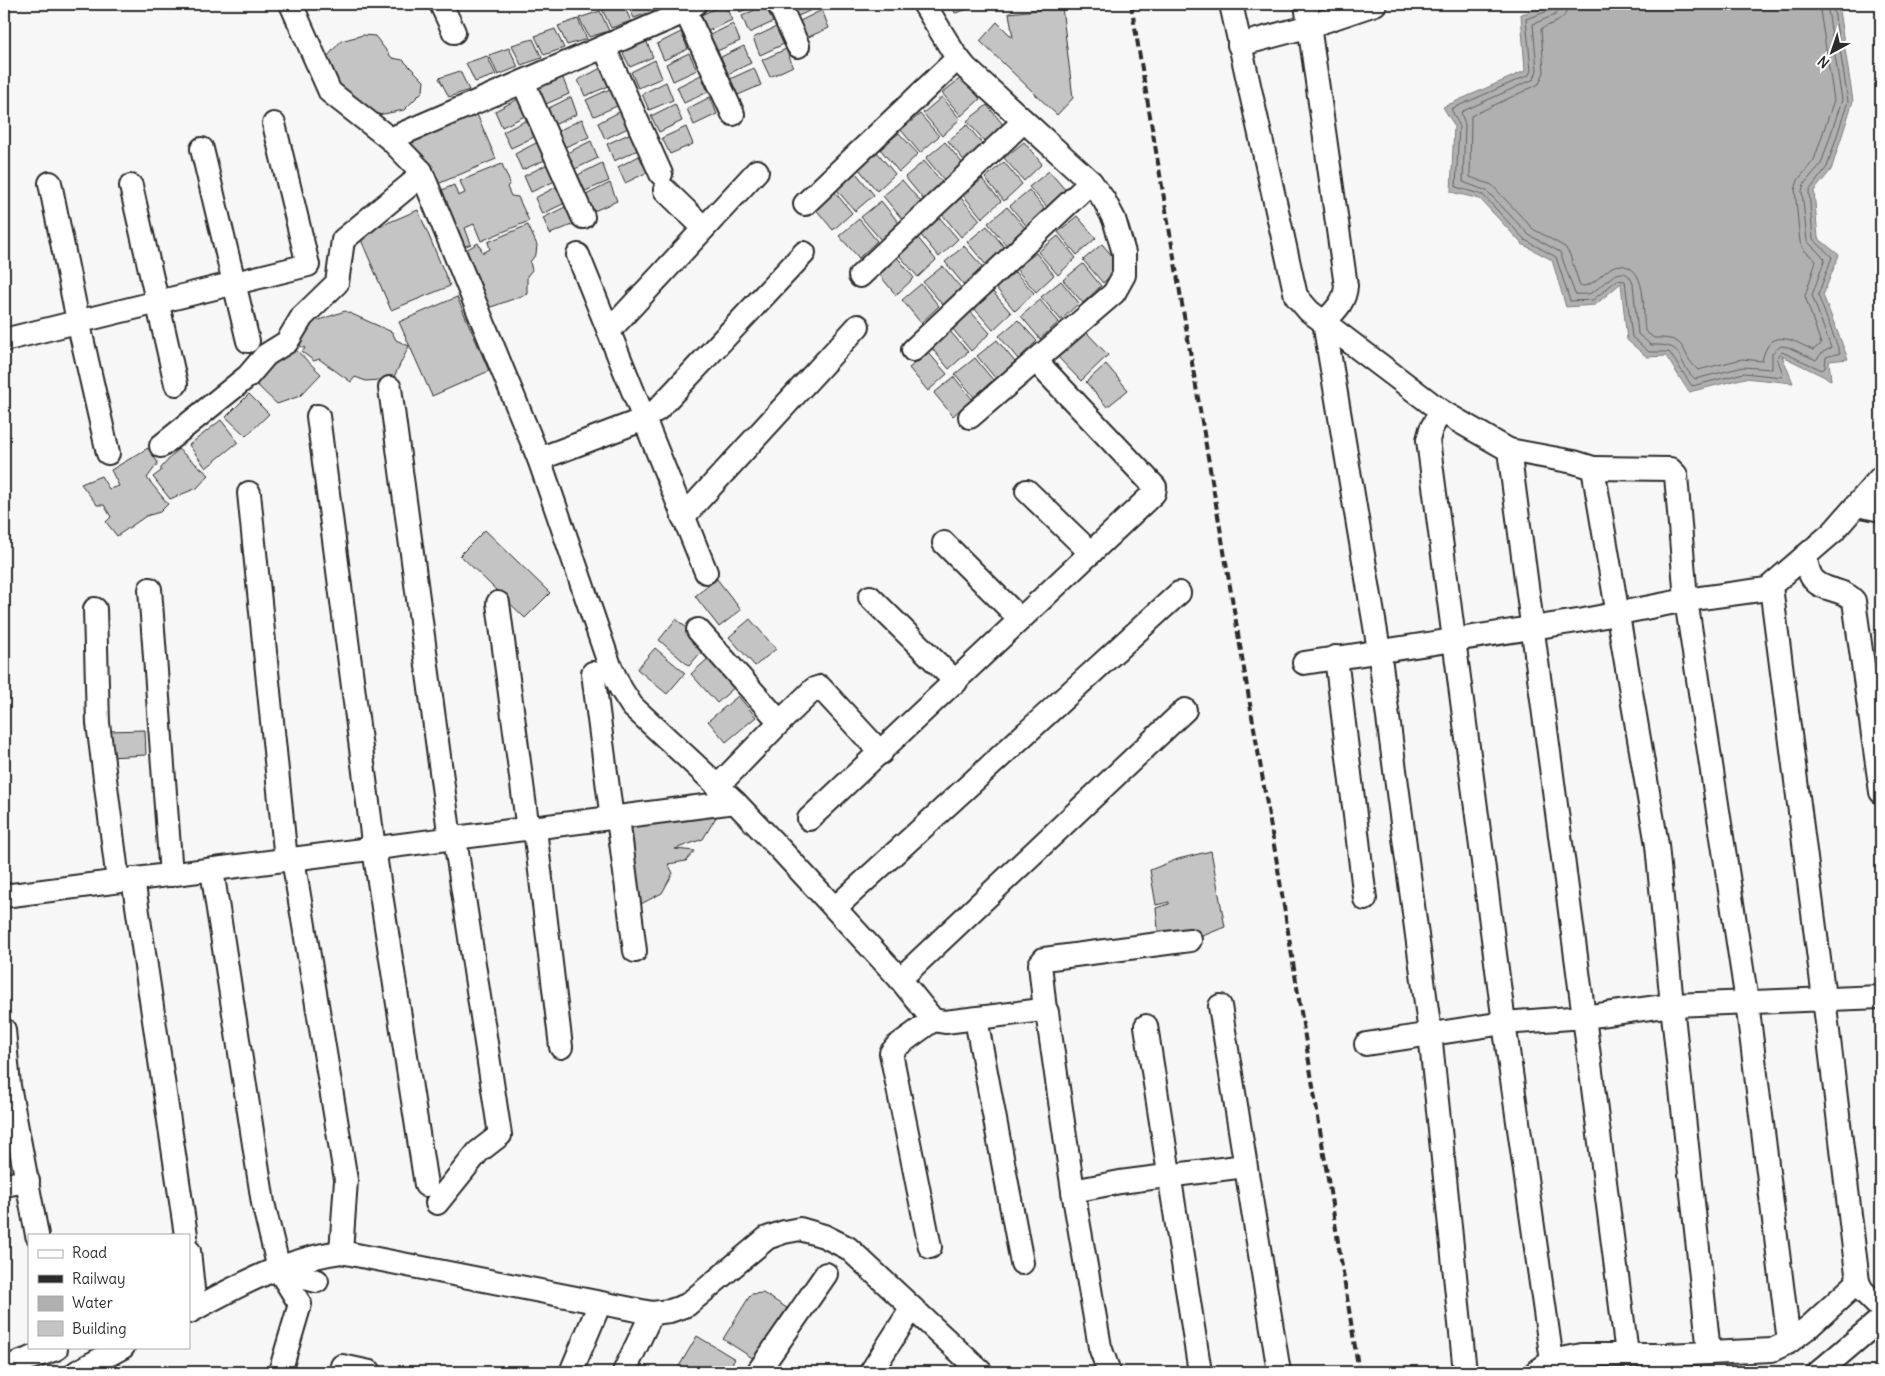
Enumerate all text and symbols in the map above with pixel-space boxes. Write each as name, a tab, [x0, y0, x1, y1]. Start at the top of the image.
north arrow	[1808, 28, 1858, 78]
text: N	[1814, 52, 1833, 72]
legend	[28, 1234, 190, 1348]
text: Road	[72, 1243, 107, 1262]
text: Railway	[72, 1269, 126, 1288]
text: Water	[72, 1293, 113, 1312]
text: Building	[72, 1319, 127, 1338]

